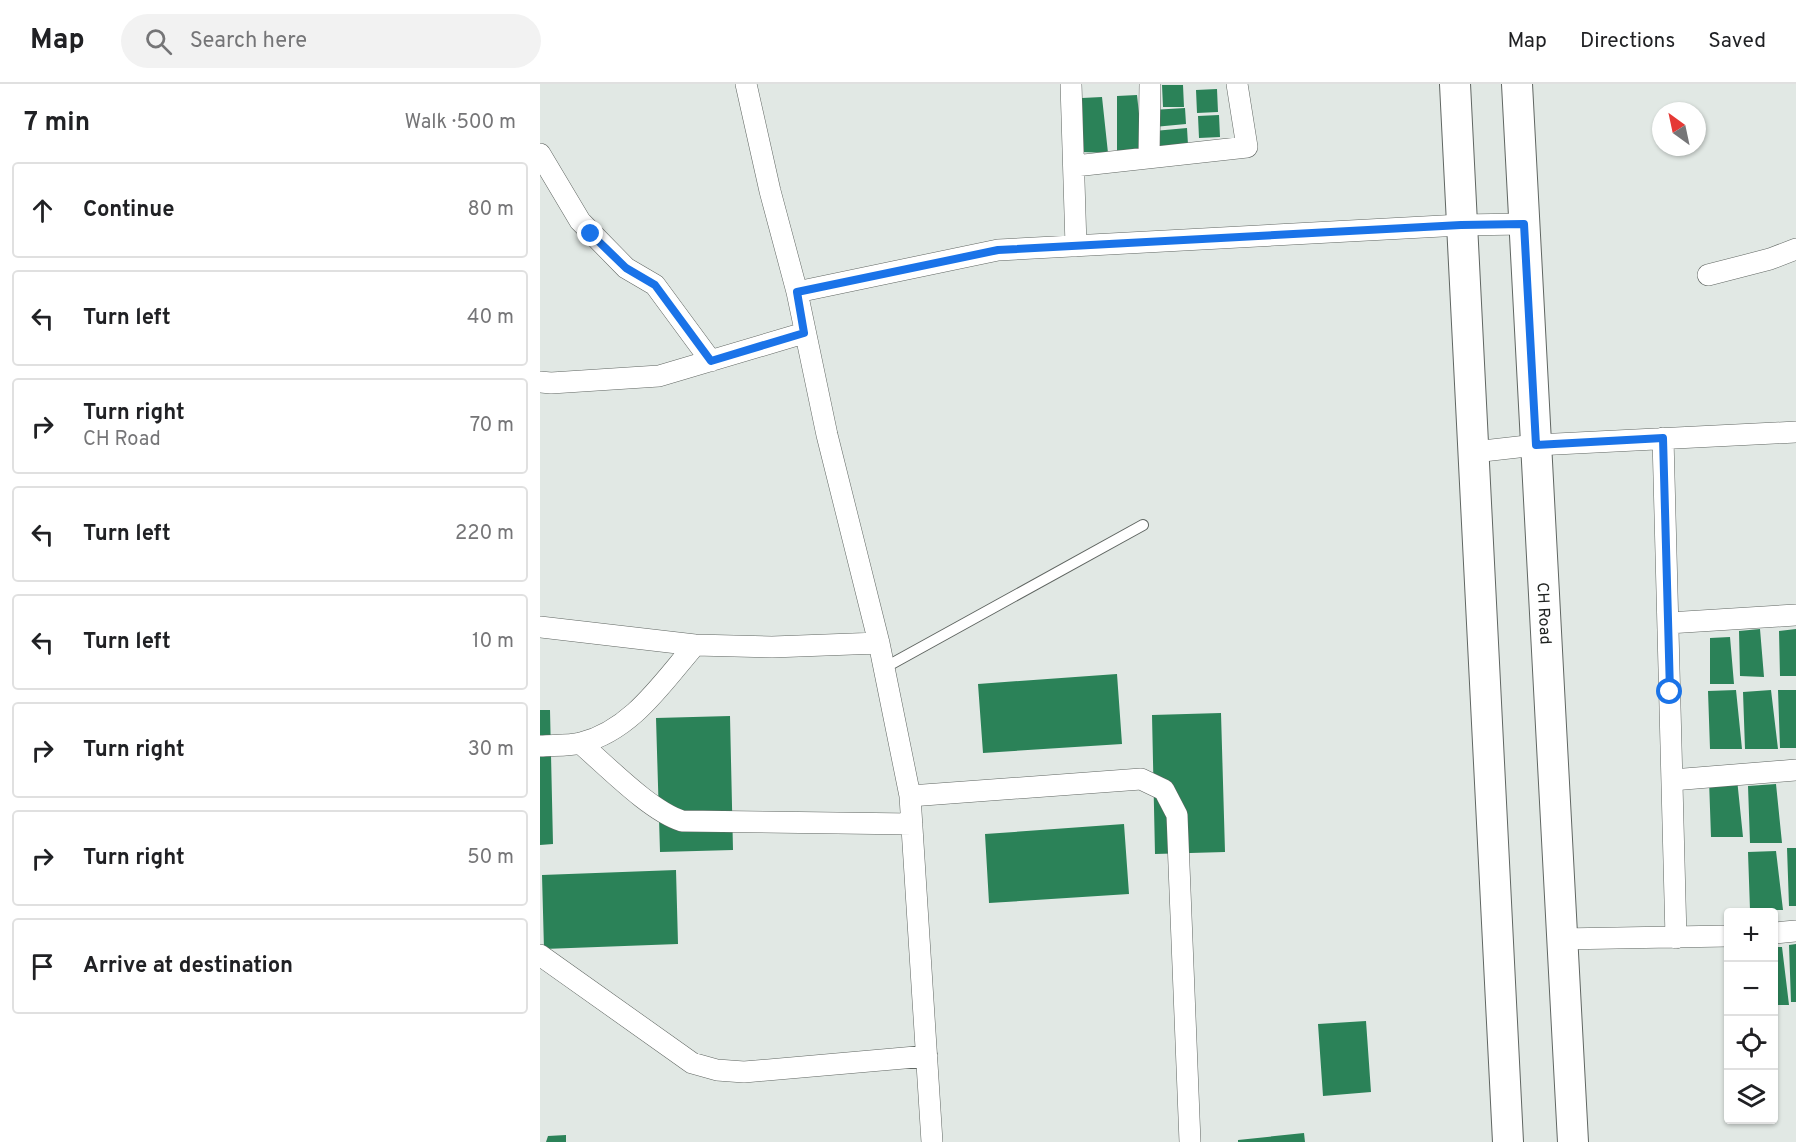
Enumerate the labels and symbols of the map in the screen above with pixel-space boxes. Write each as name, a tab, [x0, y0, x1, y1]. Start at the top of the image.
north arrow	[1652, 102, 1706, 156]
route end	[577, 220, 603, 246]
street label: CH Road	[1531, 582, 1555, 645]
route start	[1656, 678, 1682, 704]

